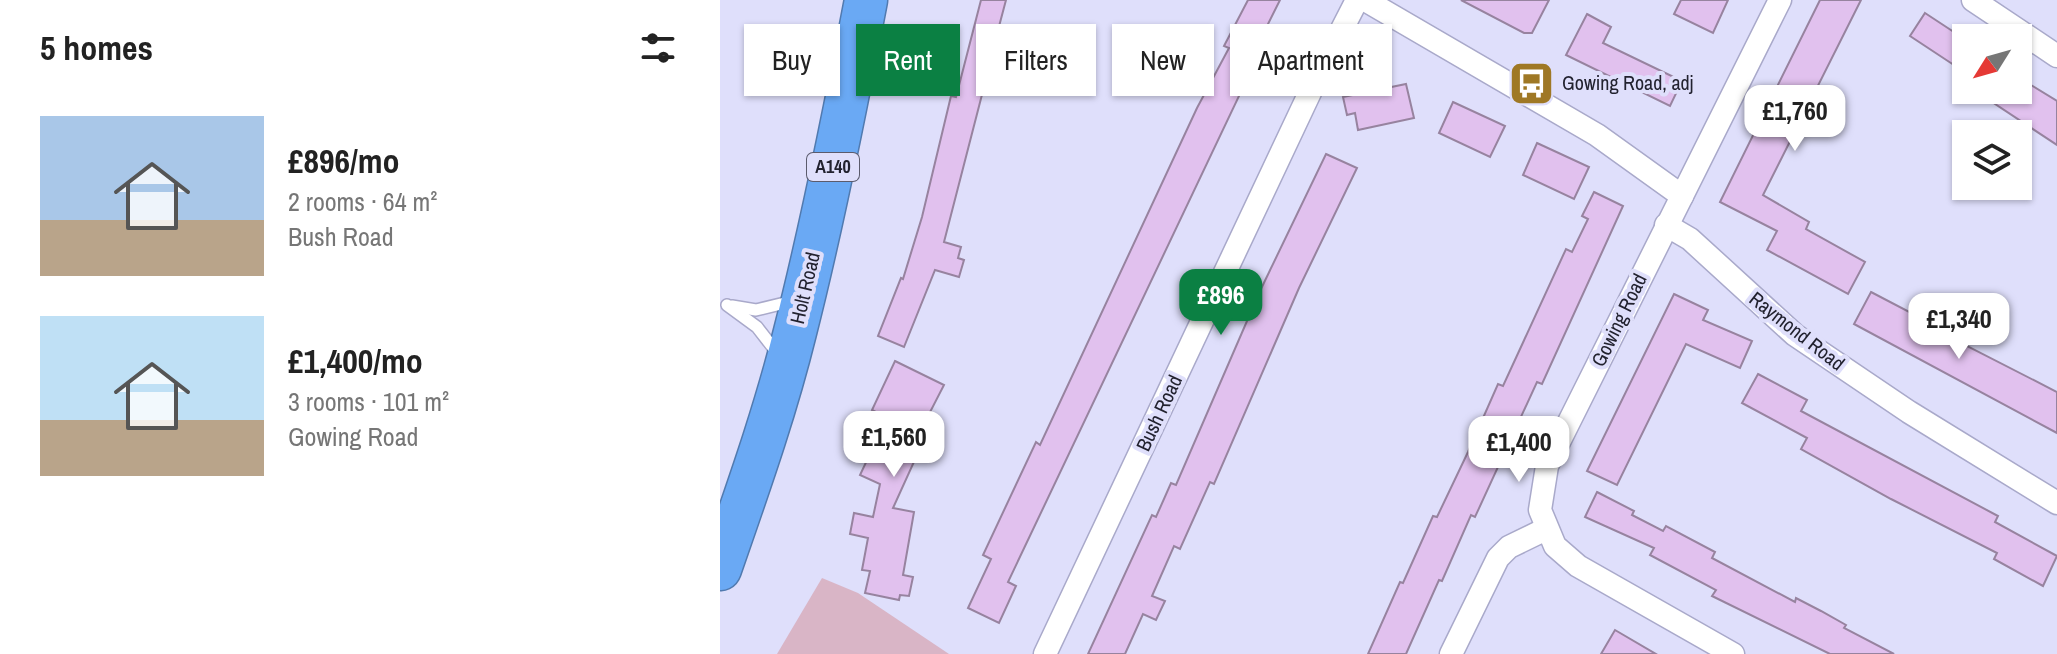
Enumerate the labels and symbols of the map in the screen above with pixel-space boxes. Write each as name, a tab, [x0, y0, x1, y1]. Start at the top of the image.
north arrow	[1952, 24, 2032, 104]
bus stop icon: Gowing Road, adj	[1507, 59, 1555, 107]
place label: Gowing Road, adj	[1562, 69, 1693, 96]
pin: £1,760	[1730, 85, 1860, 153]
road number: A140	[807, 153, 859, 181]
street label: Holt Road	[783, 249, 826, 326]
pin: £896	[1174, 269, 1268, 337]
street label: Gowing Road	[1584, 269, 1653, 371]
street label: Raymond Road	[1744, 285, 1851, 376]
pin: £1,340	[1894, 293, 2024, 361]
street label: Bush Road	[1129, 370, 1188, 455]
pin: £1,560	[829, 411, 959, 479]
pin: £1,400	[1454, 416, 1584, 484]

